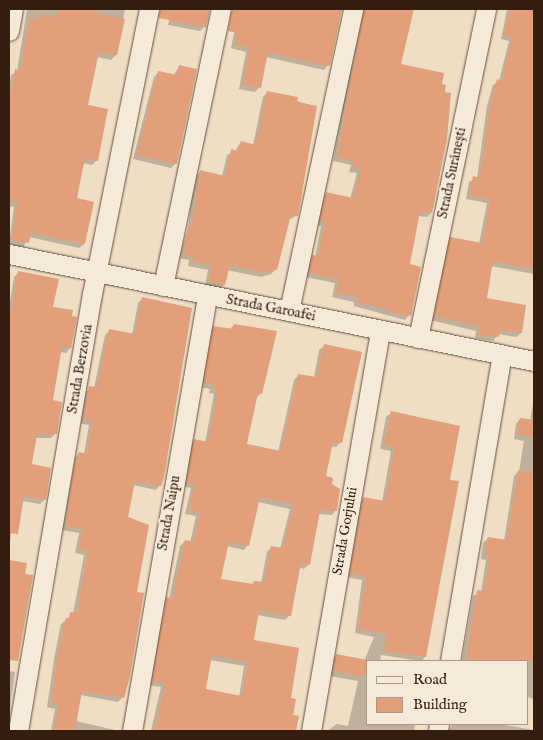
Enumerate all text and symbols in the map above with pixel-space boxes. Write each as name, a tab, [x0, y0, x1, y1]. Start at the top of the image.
street label: Strada Surănești	[434, 126, 470, 220]
street label: Strada Garoafei	[225, 291, 317, 325]
street label: Strada Berzovia	[64, 323, 96, 415]
street label: Strada Naipu	[154, 474, 184, 552]
street label: Strada Gorjului	[329, 486, 361, 576]
legend	[366, 660, 528, 725]
text: Road	[413, 670, 447, 689]
text: Building	[413, 695, 467, 714]

